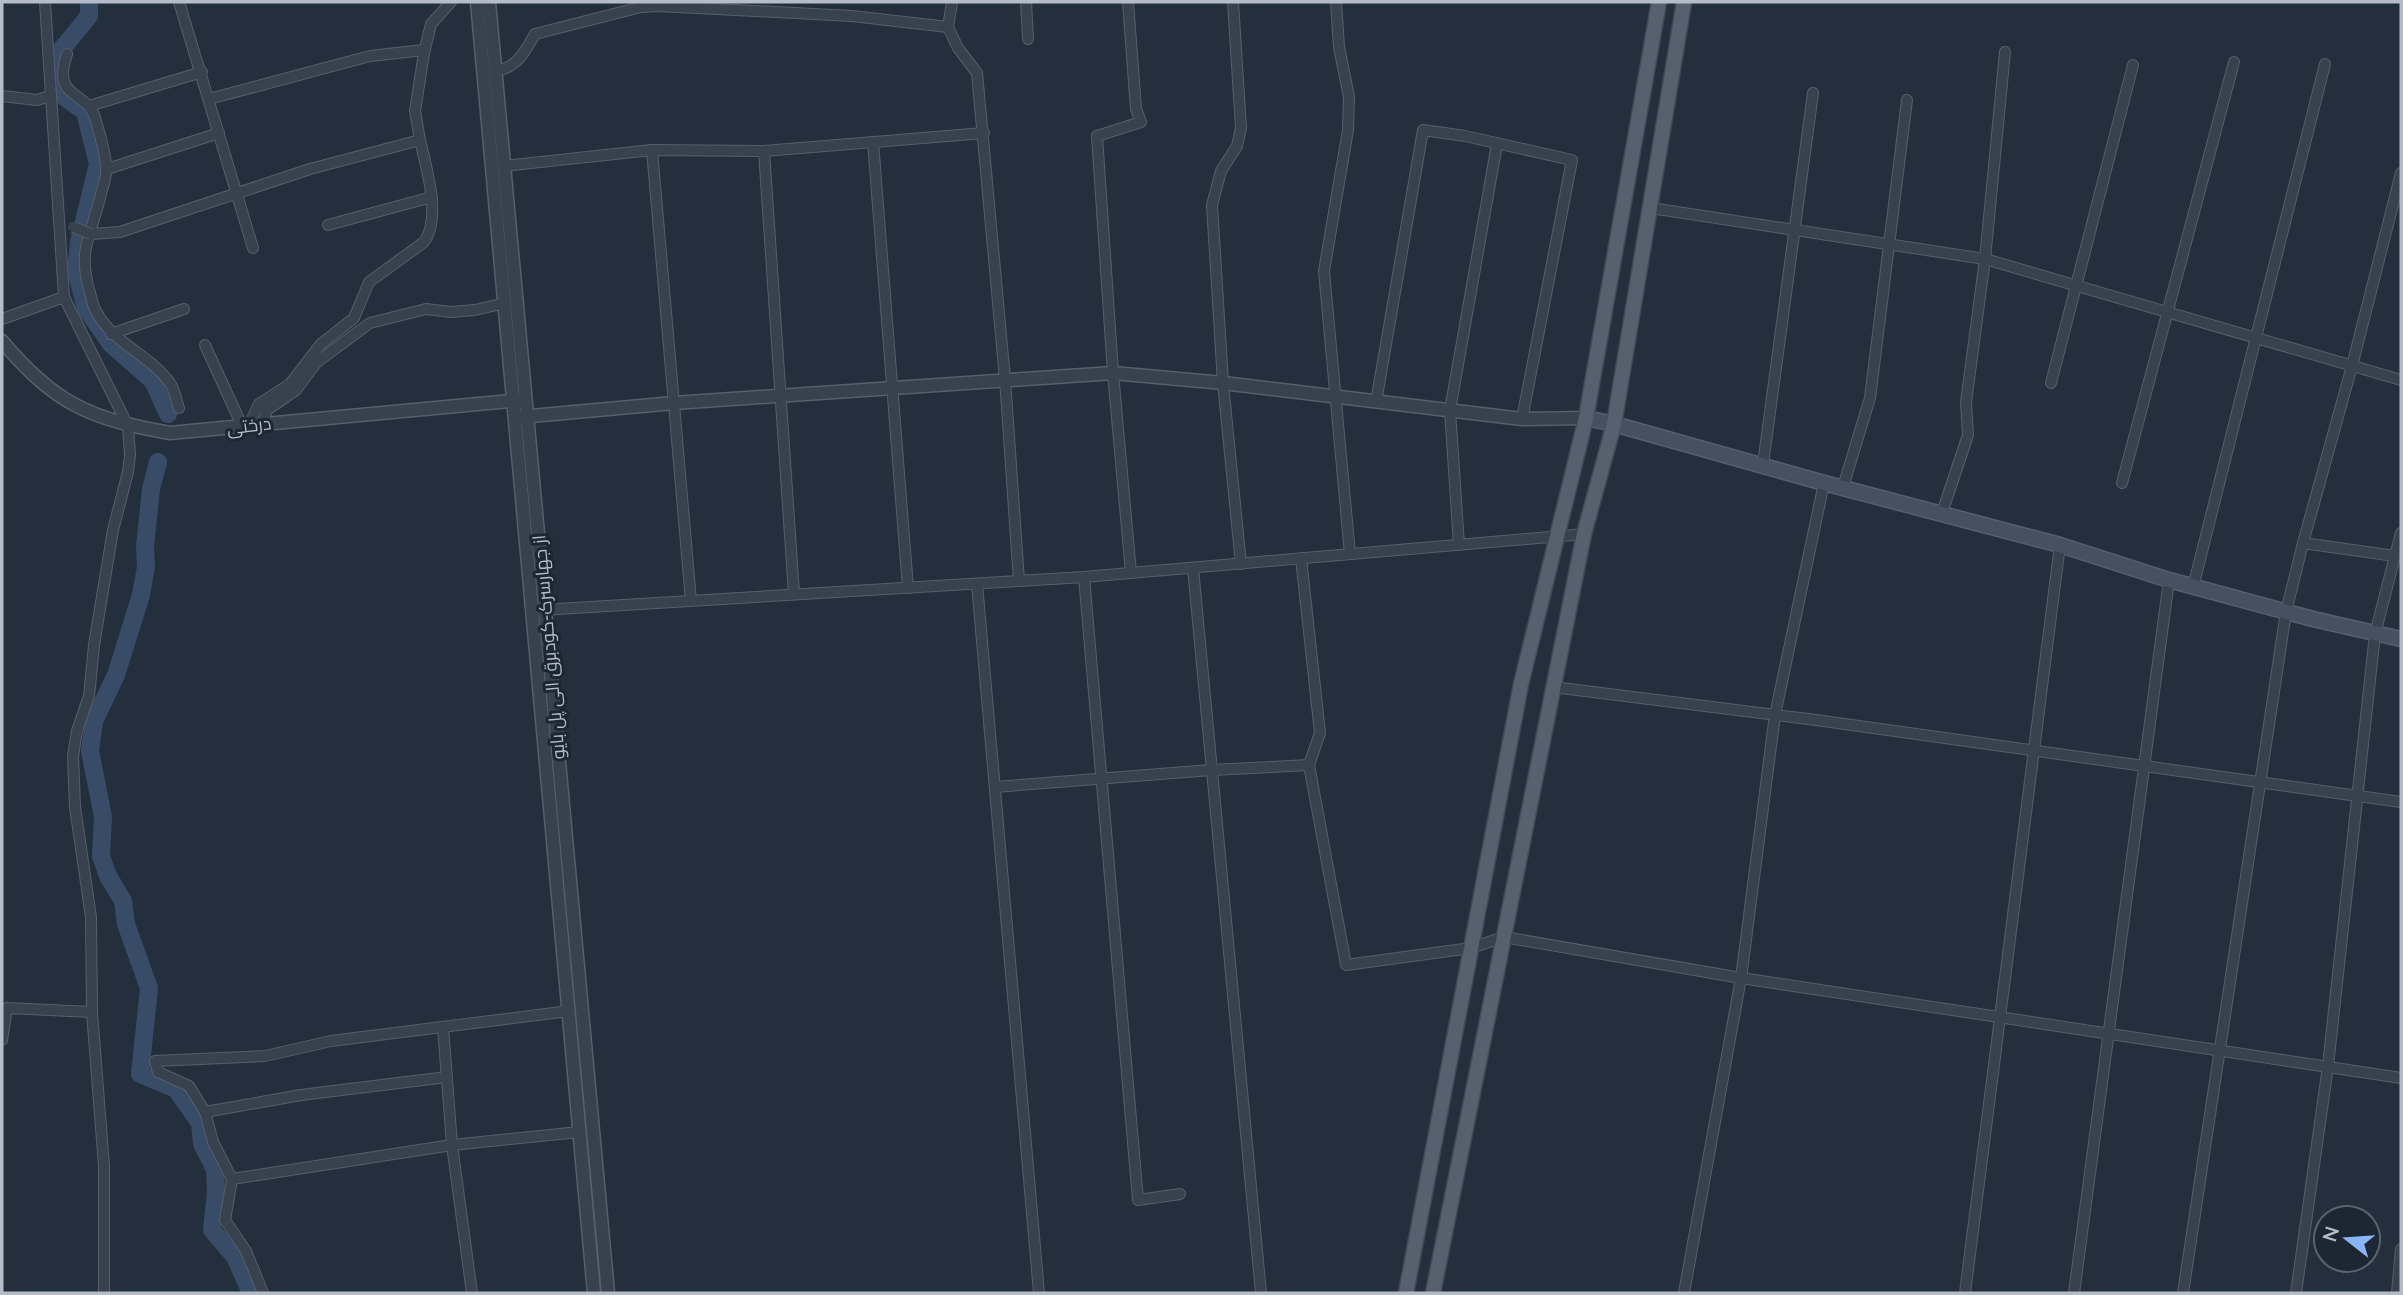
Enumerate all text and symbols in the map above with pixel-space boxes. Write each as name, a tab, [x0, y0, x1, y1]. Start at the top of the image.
street label: درختی	[225, 411, 272, 440]
street label: از جهارسرک-کودبرق الی پل بایو	[527, 534, 571, 760]
north arrow	[2312, 1204, 2382, 1274]
text: N	[2317, 1224, 2343, 1244]

